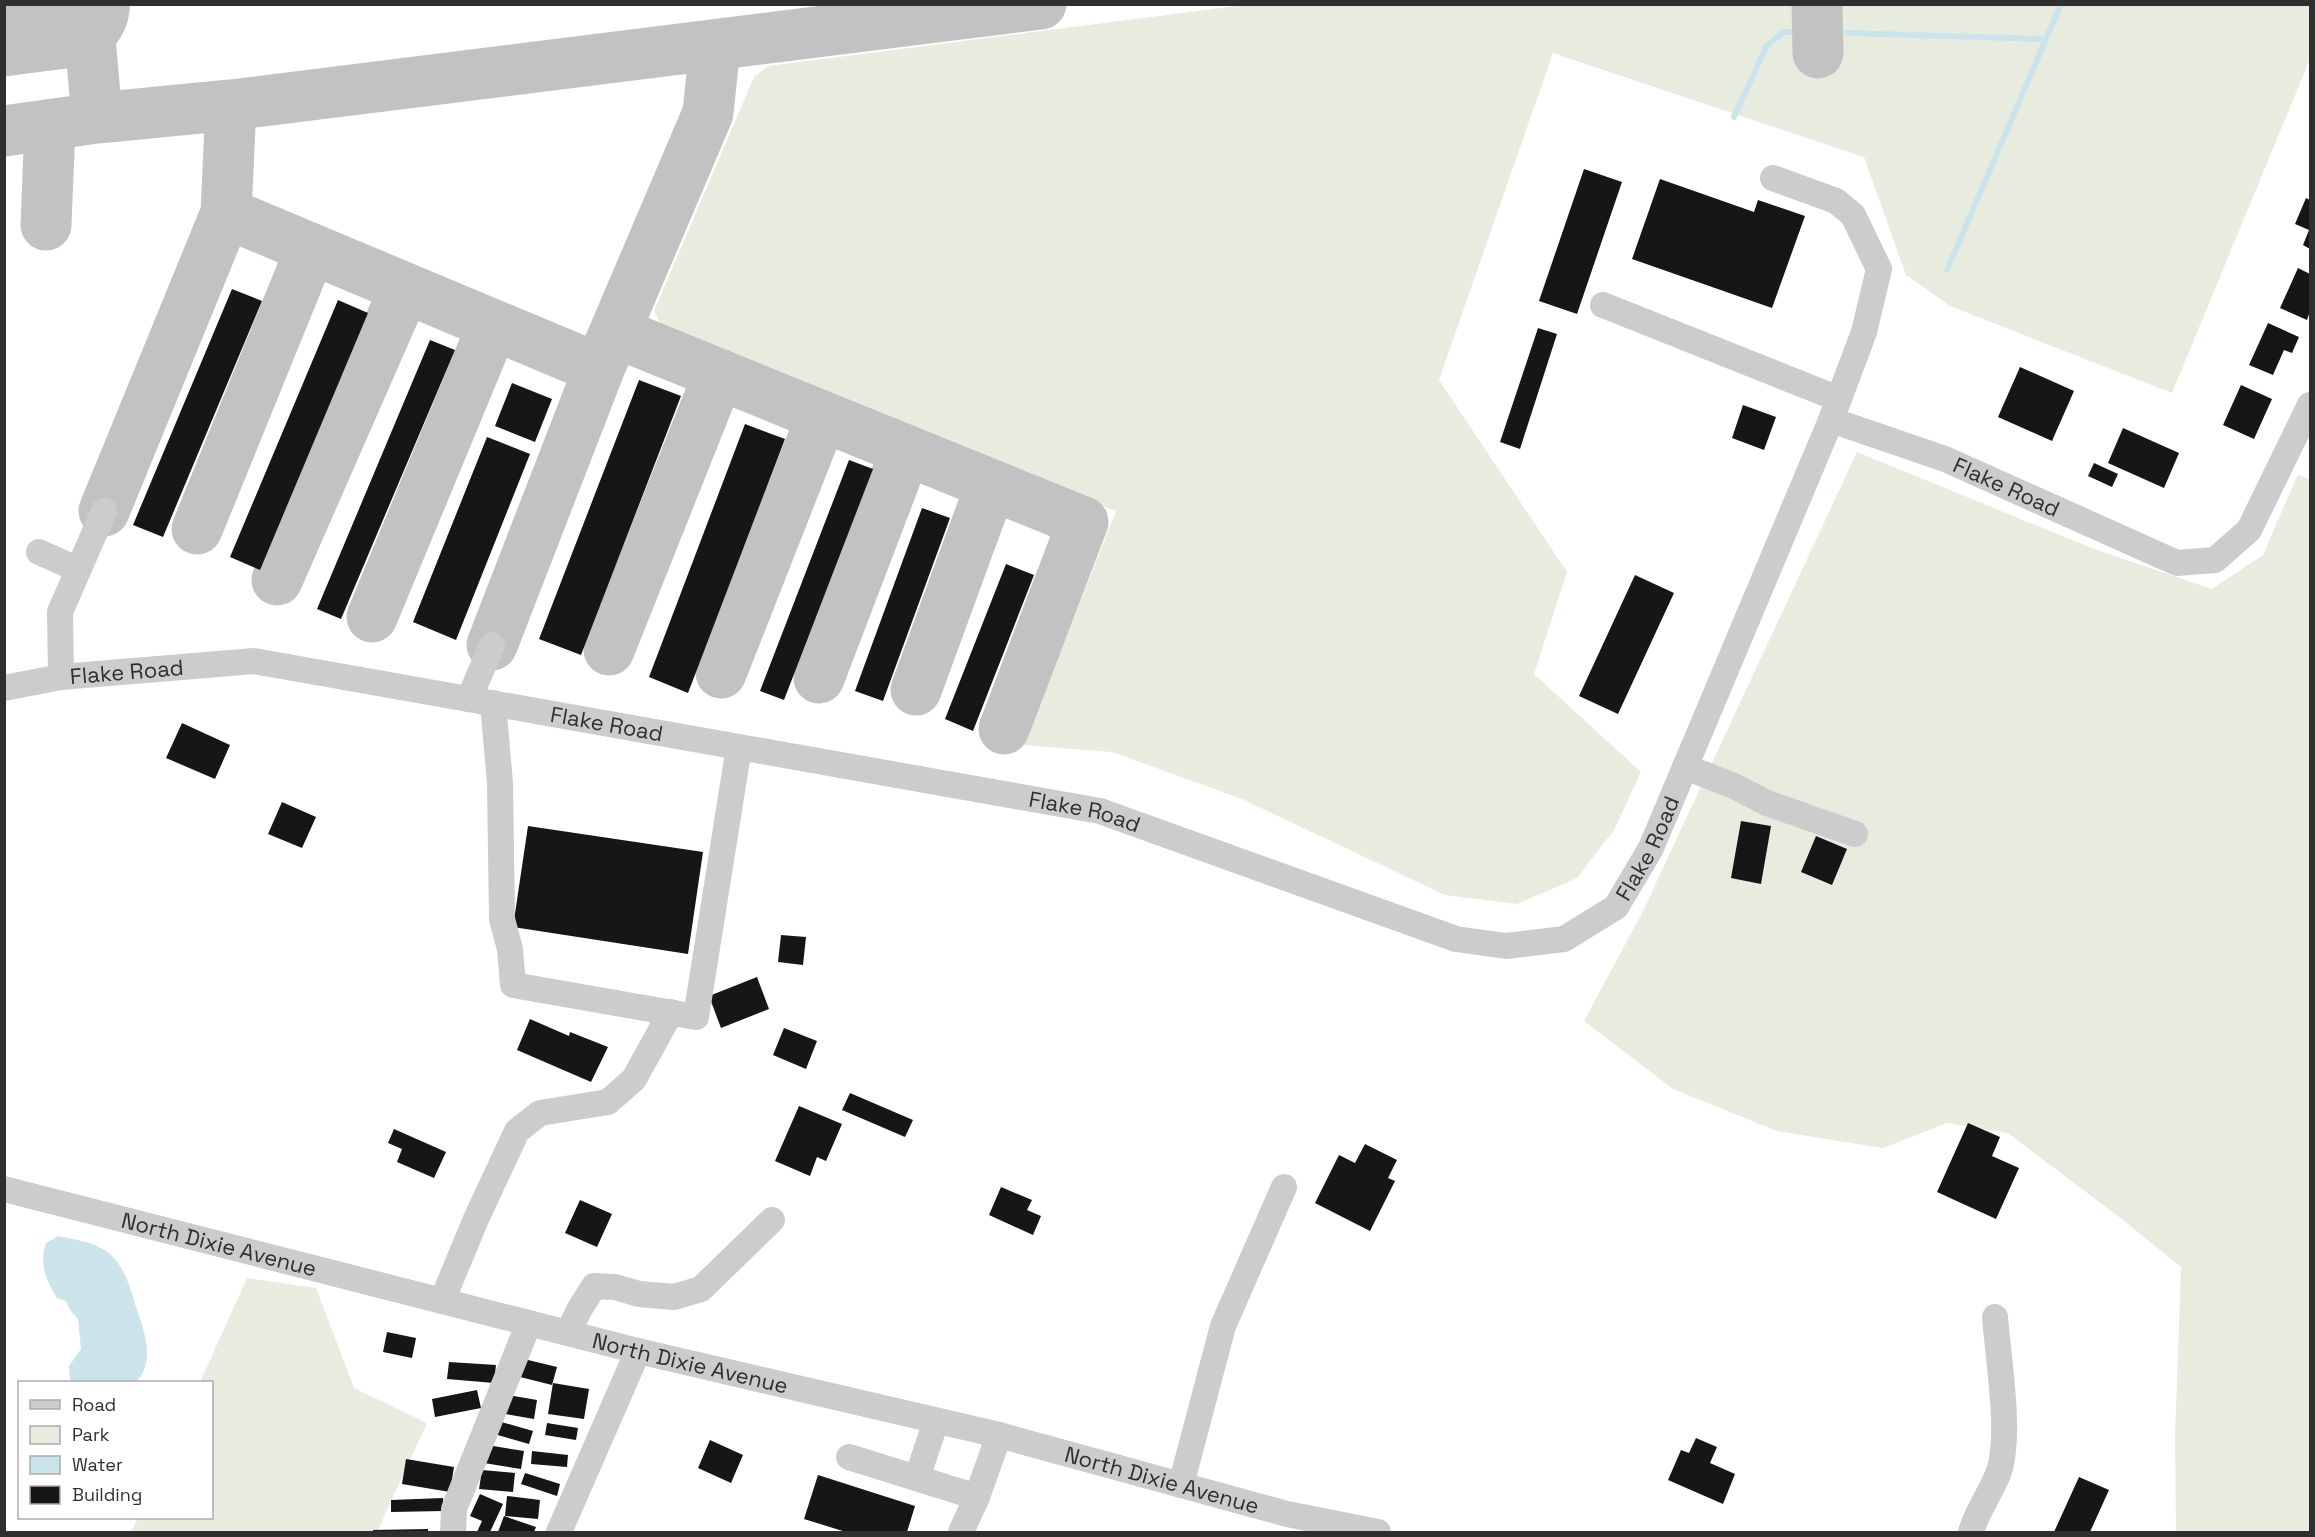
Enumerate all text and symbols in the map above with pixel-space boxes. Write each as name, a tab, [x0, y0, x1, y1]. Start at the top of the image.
street label: Flake Road	[1949, 451, 2064, 523]
street label: Flake Road	[69, 653, 185, 690]
street label: Flake Road	[548, 700, 665, 747]
street label: Flake Road	[1027, 785, 1144, 838]
street label: Flake Road	[1609, 792, 1685, 906]
street label: North Dixie Avenue	[119, 1206, 320, 1282]
street label: North Dixie Avenue	[589, 1326, 791, 1399]
legend	[18, 1381, 213, 1519]
text: Road	[72, 1393, 116, 1416]
text: Park	[72, 1423, 110, 1446]
street label: North Dixie Avenue	[1062, 1440, 1262, 1520]
text: Water	[72, 1453, 123, 1476]
text: Building	[72, 1483, 142, 1506]

